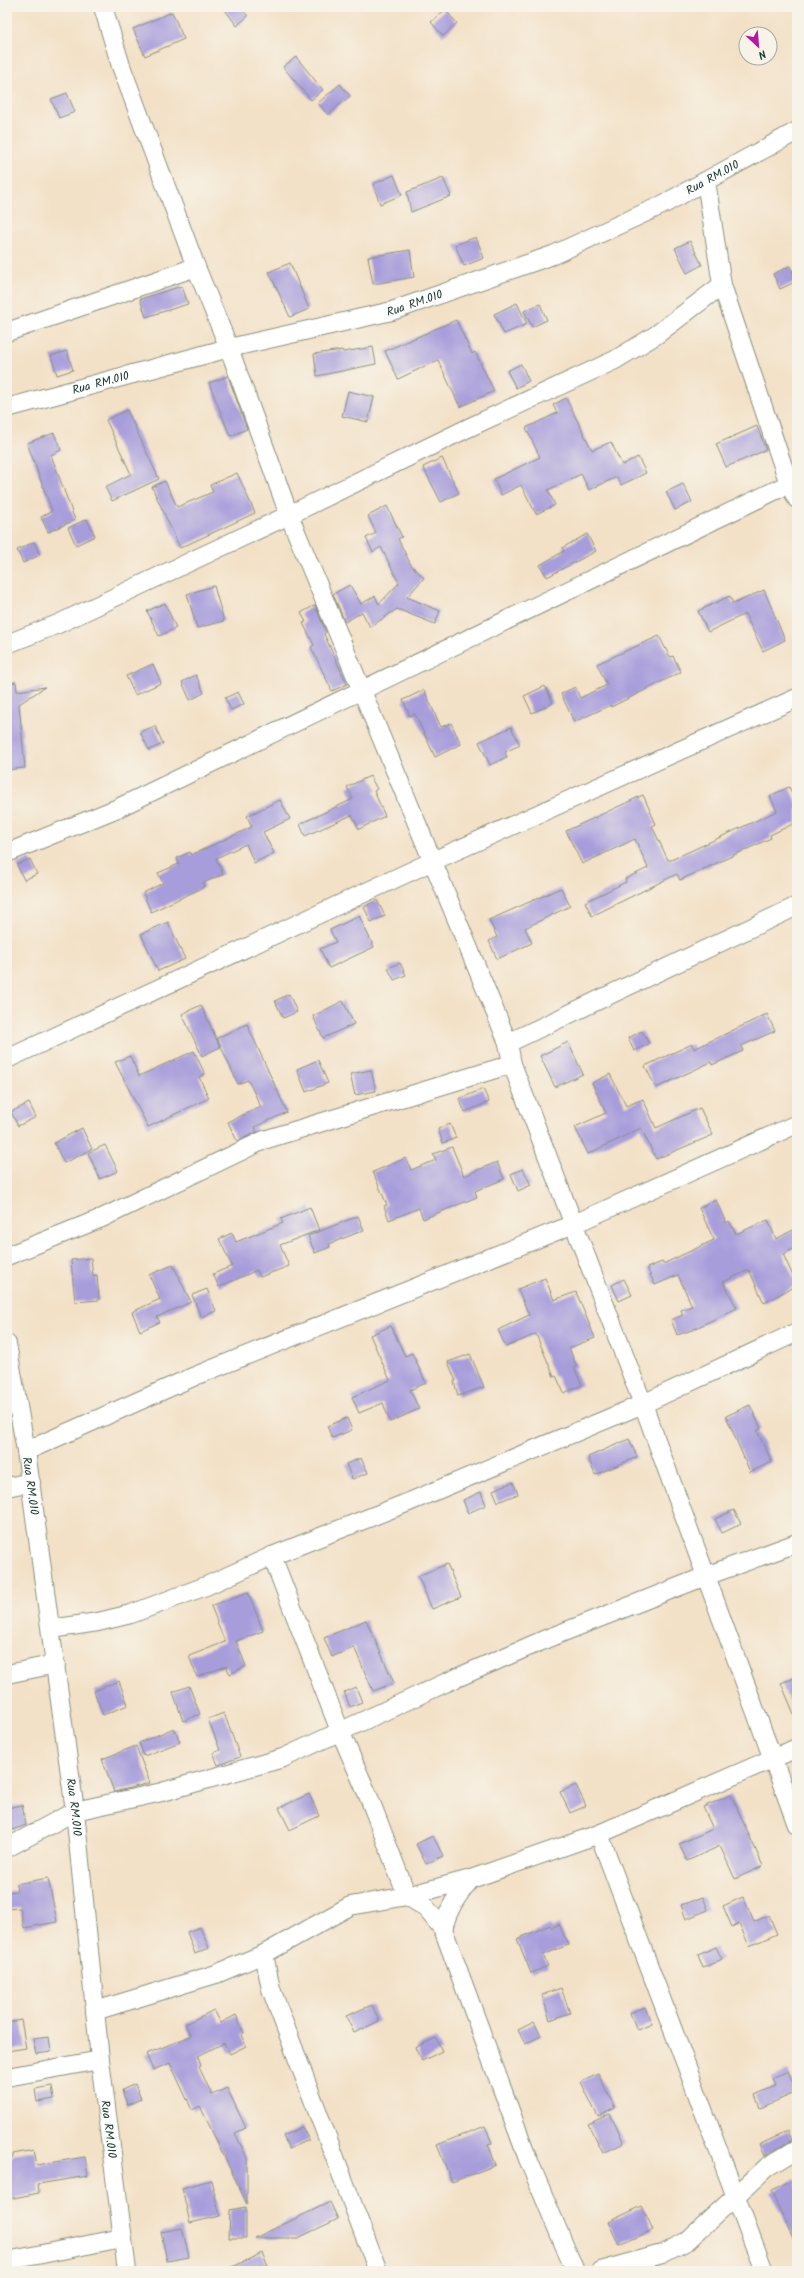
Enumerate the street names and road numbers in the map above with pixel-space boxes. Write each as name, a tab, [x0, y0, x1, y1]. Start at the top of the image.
street label: Rua RM.010	[682, 155, 743, 200]
street label: Rua RM.010	[385, 285, 445, 321]
street label: Rua RM.010	[70, 366, 131, 399]
street label: Rua RM.010	[17, 1456, 44, 1516]
street label: Rua RM.010	[61, 1777, 87, 1837]
street label: Rua RM.010	[96, 2099, 122, 2159]

